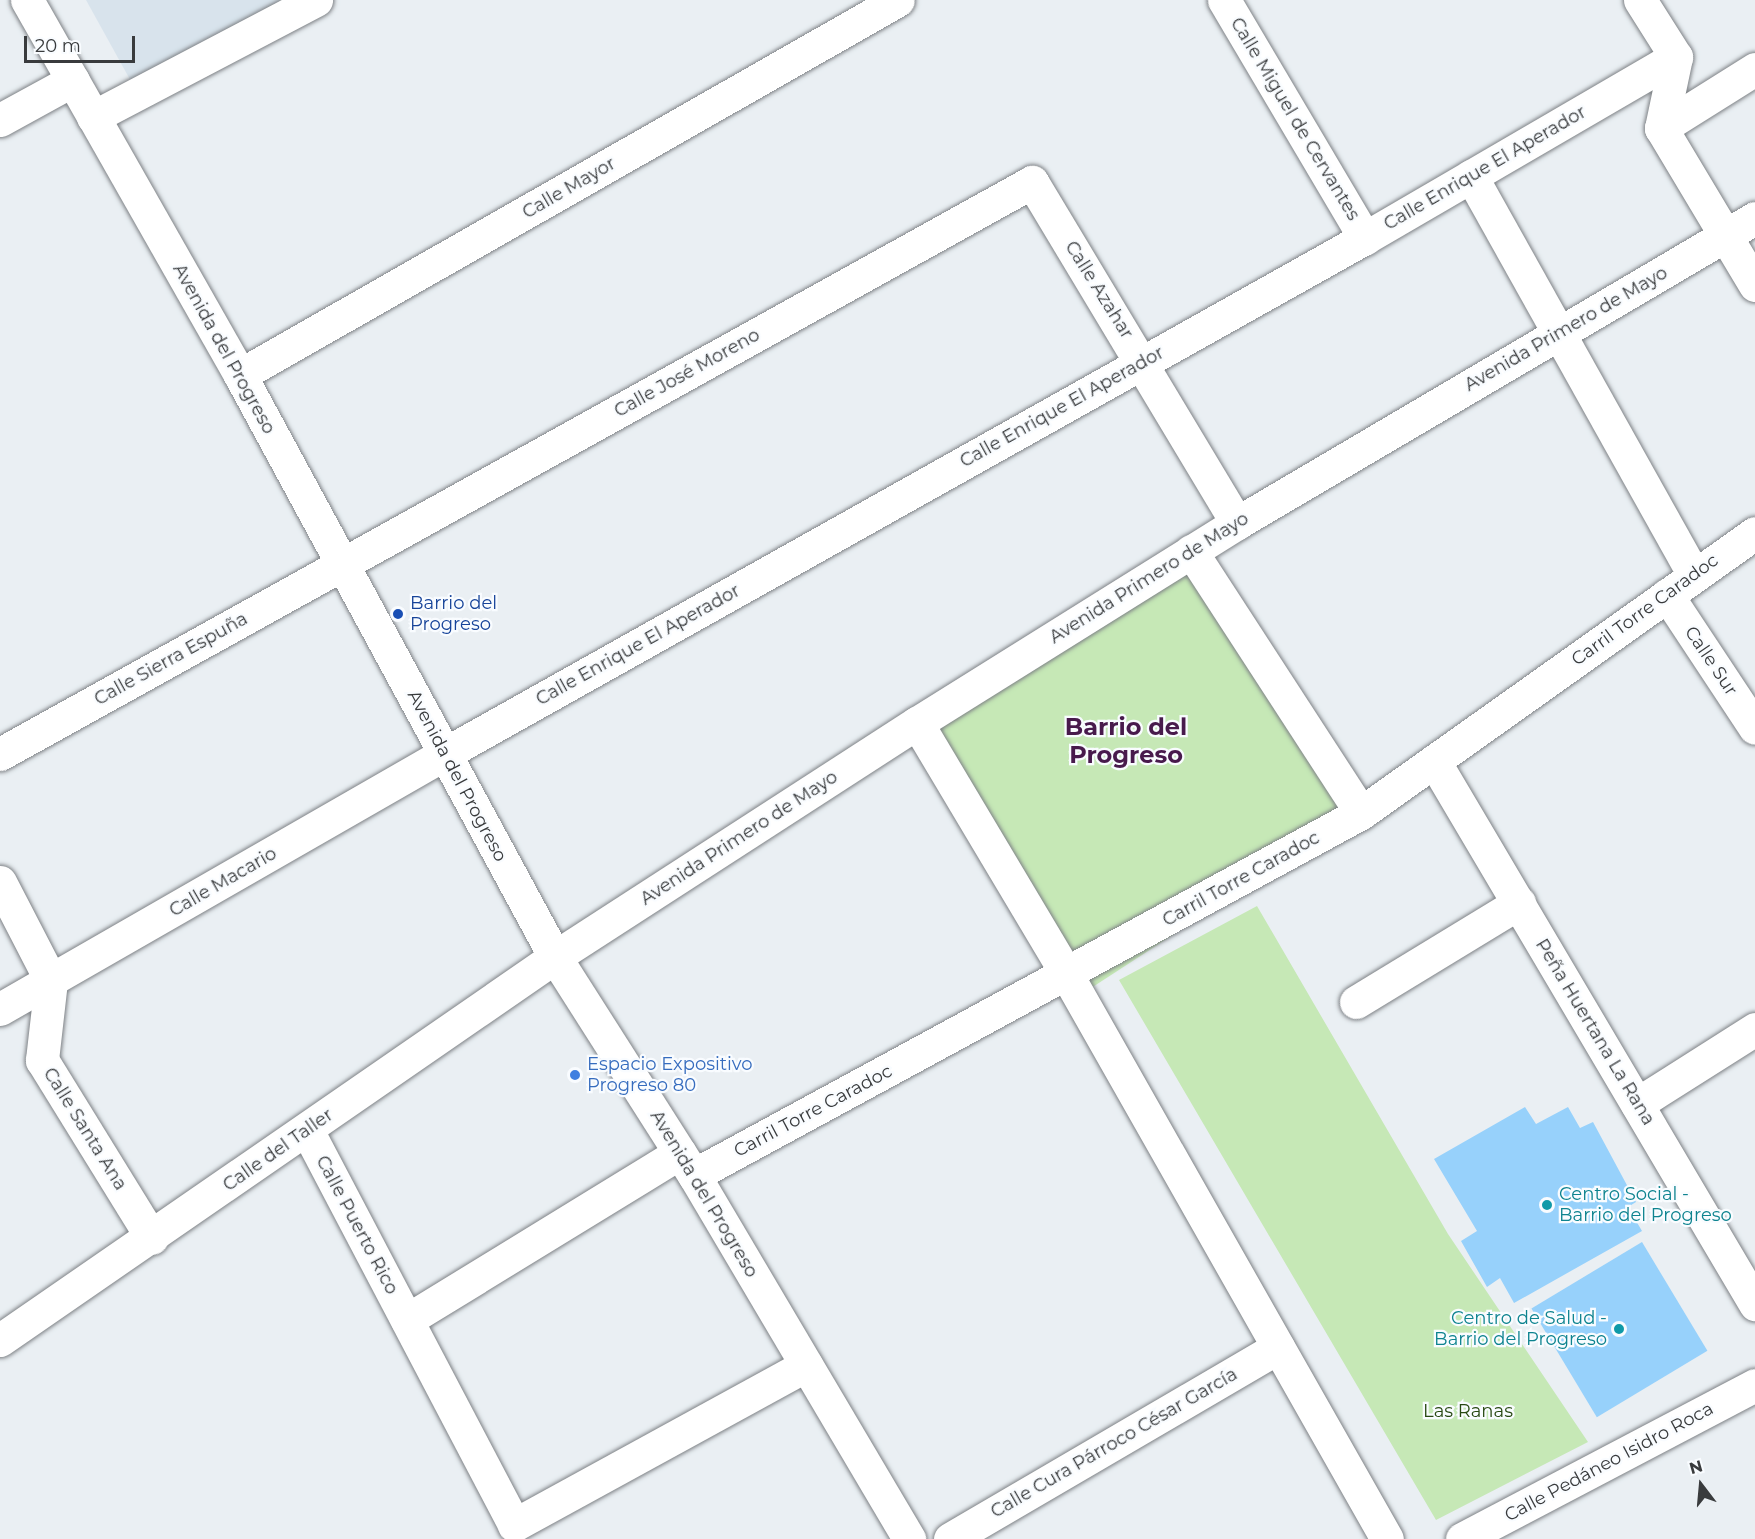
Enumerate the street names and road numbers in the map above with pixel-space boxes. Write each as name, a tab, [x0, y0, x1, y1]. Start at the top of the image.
street label: Calle Miguel de Cervantes	[1226, 14, 1364, 224]
street label: Calle Enrique El Aperador	[1380, 101, 1590, 235]
street label: Calle Mayor	[519, 153, 619, 223]
street label: Calle Azahar	[1060, 237, 1138, 343]
street label: Avenida del Progreso	[168, 260, 280, 438]
street label: Avenida Primero de Mayo	[1461, 262, 1671, 396]
street label: Calle José Moreno	[610, 324, 764, 422]
street label: Calle Enrique El Aperador	[956, 342, 1168, 472]
street label: Avenida Primero de Mayo	[1045, 508, 1253, 648]
street label: Carril Torre Caradoc	[1567, 550, 1723, 670]
street label: Calle Enrique El Aperador	[532, 580, 744, 710]
street label: Calle Sierra Espuña	[91, 608, 251, 710]
street label: Calle Sur	[1680, 622, 1742, 700]
street label: Avenida del Progreso	[403, 687, 511, 865]
street label: Avenida Primero de Mayo	[636, 766, 842, 910]
street label: Carril Torre Caradoc	[1159, 827, 1323, 931]
street label: Calle Macario	[166, 843, 280, 921]
street label: Peña Huertana La Rana	[1531, 935, 1659, 1129]
street label: Carril Torre Caradoc	[730, 1060, 896, 1162]
street label: Calle Santa Ana	[39, 1064, 131, 1194]
street label: Calle del Taller	[219, 1104, 337, 1196]
street label: Avenida del Progreso	[646, 1107, 762, 1281]
street label: Calle Puerto Rico	[311, 1152, 403, 1298]
street label: Calle Cura Párroco César García	[987, 1363, 1241, 1523]
street label: Calle Pedáneo Isidro Roca	[1501, 1398, 1717, 1526]

